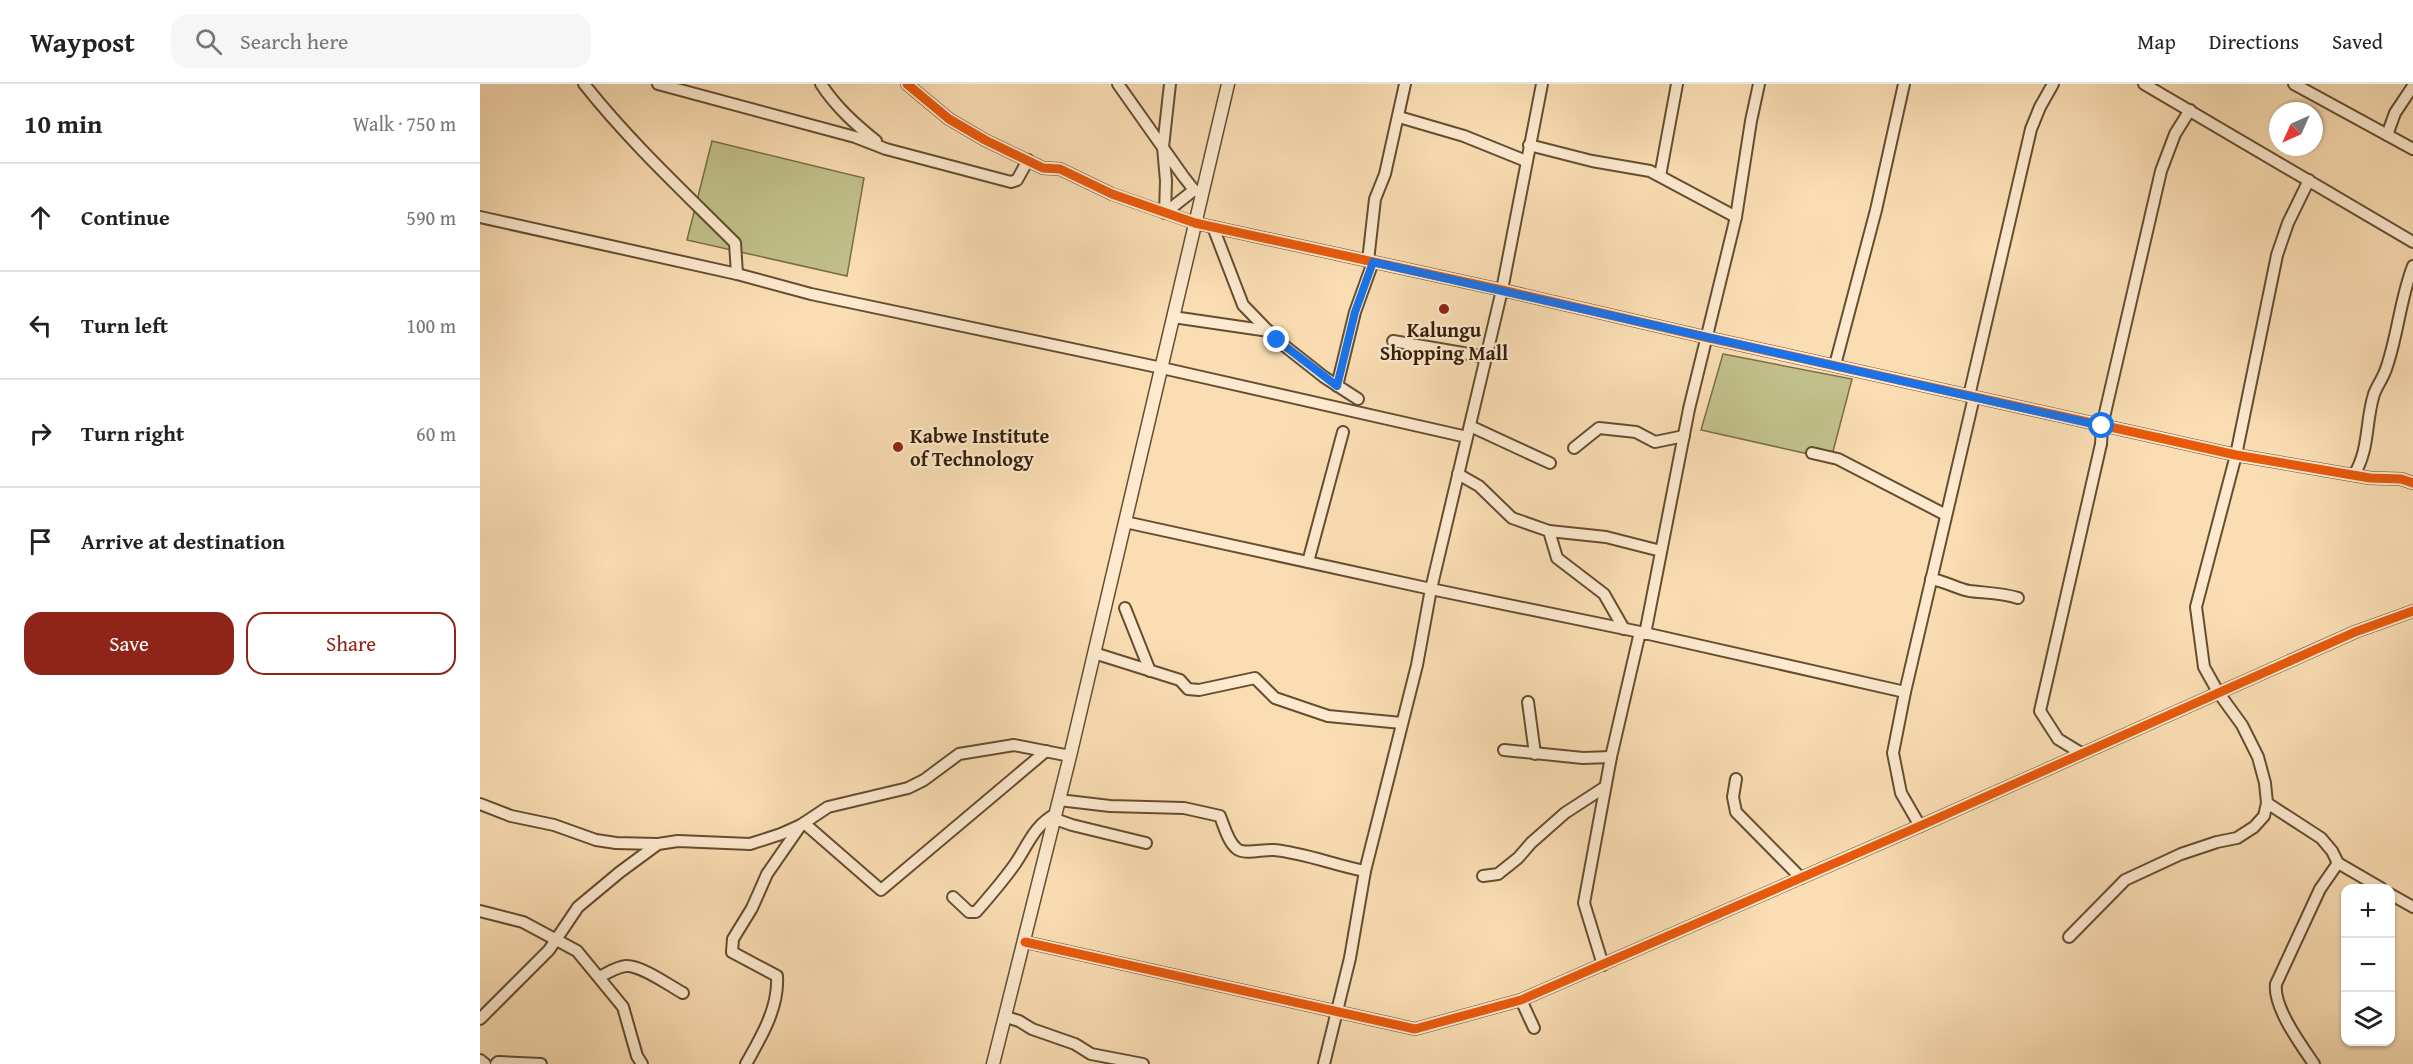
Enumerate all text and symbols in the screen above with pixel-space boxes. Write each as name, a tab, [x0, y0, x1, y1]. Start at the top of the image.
search box	[171, 14, 591, 68]
text: Waypost	[30, 21, 135, 62]
icon: search	[192, 25, 225, 58]
text: Search here	[240, 25, 348, 57]
text: Map	[2137, 26, 2176, 57]
text: Directions	[2209, 26, 2299, 57]
text: Saved	[2332, 26, 2383, 57]
north arrow	[2269, 102, 2323, 156]
text: 10 min	[24, 104, 102, 143]
text: Walk · 750 m	[353, 109, 456, 138]
icon: ahead	[24, 201, 57, 234]
text: Continue	[81, 201, 170, 233]
text: 590 m	[406, 203, 456, 232]
marker: Kalungu Shopping Mall	[1437, 302, 1451, 316]
icon: left	[24, 309, 57, 342]
text: Turn left	[81, 309, 168, 341]
text: 100 m	[406, 311, 456, 340]
place label: Kalungu Shopping Mall	[1380, 315, 1508, 367]
route end	[1263, 326, 1289, 352]
route start	[2088, 412, 2114, 438]
icon: right	[24, 417, 57, 450]
text: Turn right	[81, 417, 184, 449]
text: 60 m	[416, 419, 456, 448]
place label: Kabwe Institute of Technology	[910, 421, 1050, 473]
marker: Kabwe Institute of Technology	[891, 440, 905, 454]
icon: arrive	[24, 525, 57, 558]
text: Arrive at destination	[81, 525, 285, 557]
button: Save	[24, 612, 234, 675]
button: Share	[246, 612, 456, 675]
map controls	[2341, 884, 2395, 1046]
button: +	[2341, 884, 2395, 938]
button: −	[2341, 938, 2395, 992]
button: layers	[2341, 992, 2395, 1046]

